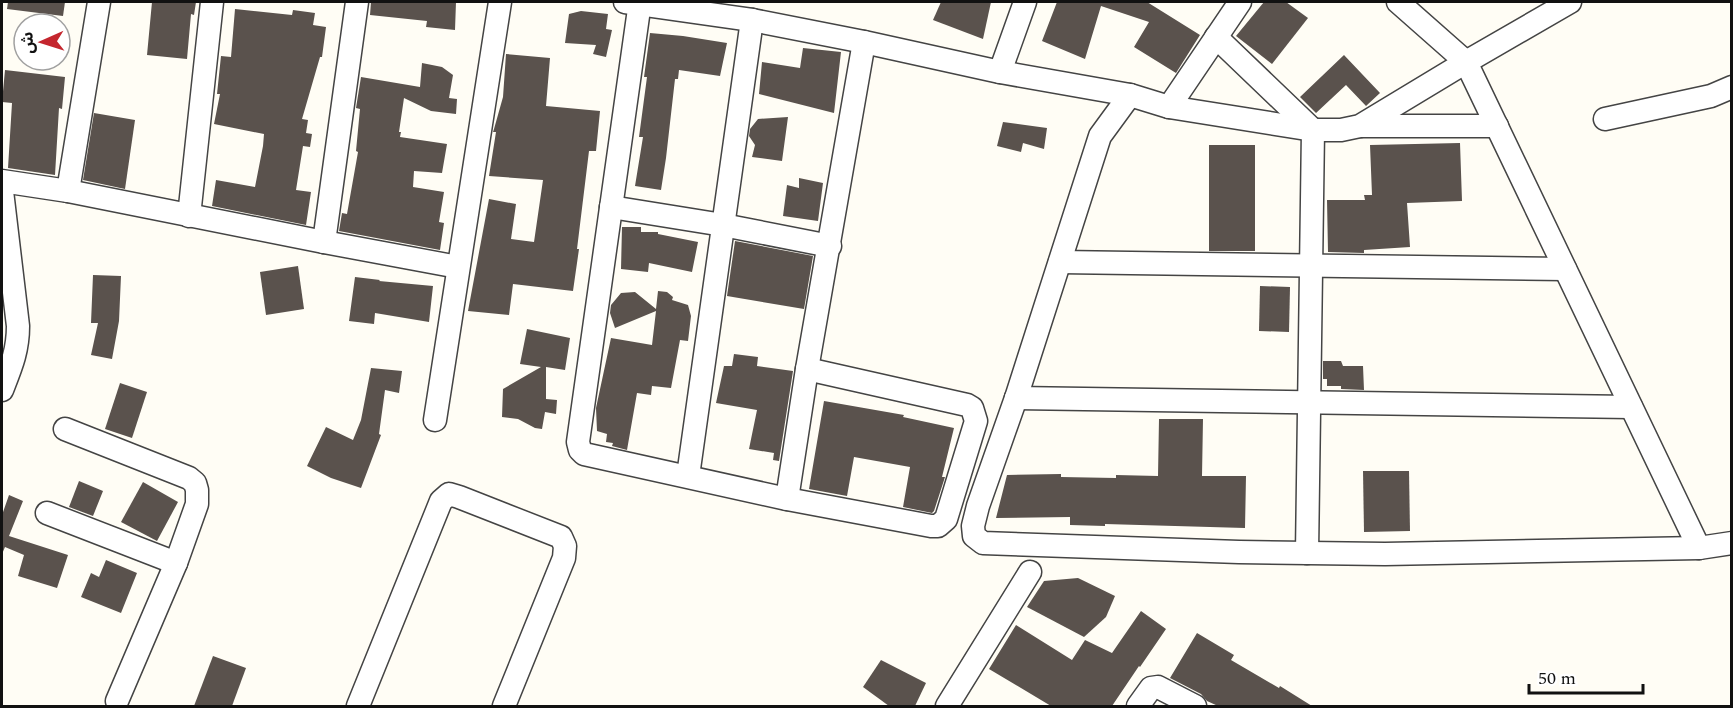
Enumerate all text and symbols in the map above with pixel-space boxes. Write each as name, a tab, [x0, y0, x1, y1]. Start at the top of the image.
north arrow	[12, 12, 72, 72]
text: ش	[15, 31, 41, 54]
scale bar	[1529, 657, 1643, 695]
text: 50 m	[1538, 665, 1576, 692]

